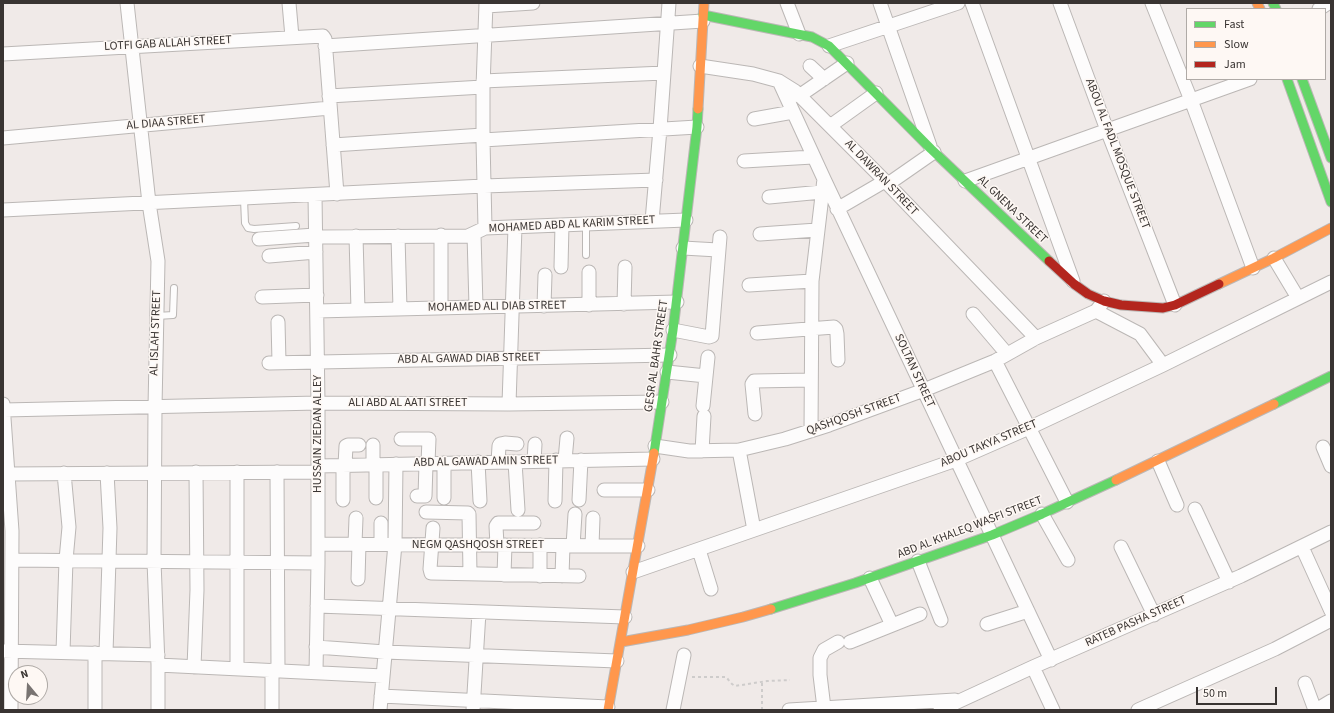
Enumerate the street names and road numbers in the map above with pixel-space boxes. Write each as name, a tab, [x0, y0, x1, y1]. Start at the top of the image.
street label: LOTFI GAB ALLAH STREET	[104, 33, 232, 55]
street label: ABOU AL FADL MOSQUE STREET	[1082, 77, 1152, 231]
street label: AL DIAA STREET	[126, 112, 206, 134]
street label: AL DAWRAN STREET	[841, 137, 921, 219]
street label: AL GNENA STREET	[974, 173, 1050, 247]
street label: MOHAMED ABD AL KARIM STREET	[488, 213, 656, 237]
street label: AL ISLAH STREET	[147, 290, 165, 376]
street label: MOHAMED ALI DIAB STREET	[427, 299, 567, 315]
street label: GESR AL BAHR STREET	[642, 299, 672, 413]
street label: SOLTAN STREET	[891, 332, 937, 410]
street label: ABD AL GAWAD DIAB STREET	[398, 351, 540, 367]
street label: HUSSAIN ZIEDAN ALLEY	[311, 375, 325, 493]
street label: QASHQOSH STREET	[805, 391, 903, 439]
street label: ALI ABD AL AATI STREET	[349, 396, 467, 410]
street label: ABOU TAKYA STREET	[938, 417, 1040, 471]
street label: ABD AL GAWAD AMIN STREET	[413, 454, 559, 470]
street label: ABD AL KHALEQ WASFI STREET	[895, 494, 1045, 562]
street label: NEGM QASHQOSH STREET	[412, 538, 544, 552]
street label: RATEB PASHA STREET	[1083, 593, 1189, 651]

